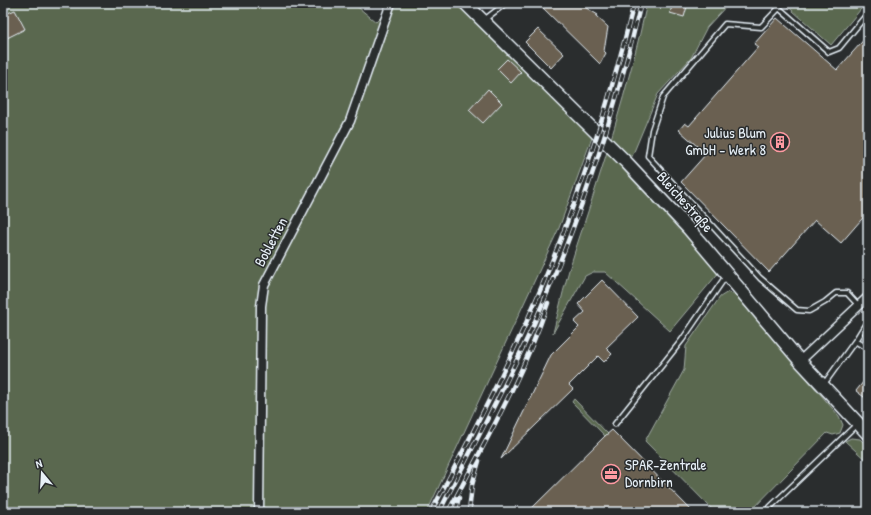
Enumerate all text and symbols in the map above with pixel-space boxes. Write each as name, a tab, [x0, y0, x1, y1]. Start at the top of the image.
place label: Julius Blum GmbH - Werk 8	[685, 122, 766, 160]
building icon: Julius Blum GmbH - Werk 8	[769, 131, 791, 153]
street label: Bleichestraße	[652, 167, 718, 237]
street label: Bobletten	[249, 213, 292, 270]
north arrow	[22, 453, 62, 493]
place label: SPAR-Zentrale Dornbirn	[625, 454, 706, 492]
text: N	[34, 456, 44, 471]
office icon: SPAR-Zentrale Dornbirn	[600, 463, 622, 485]

